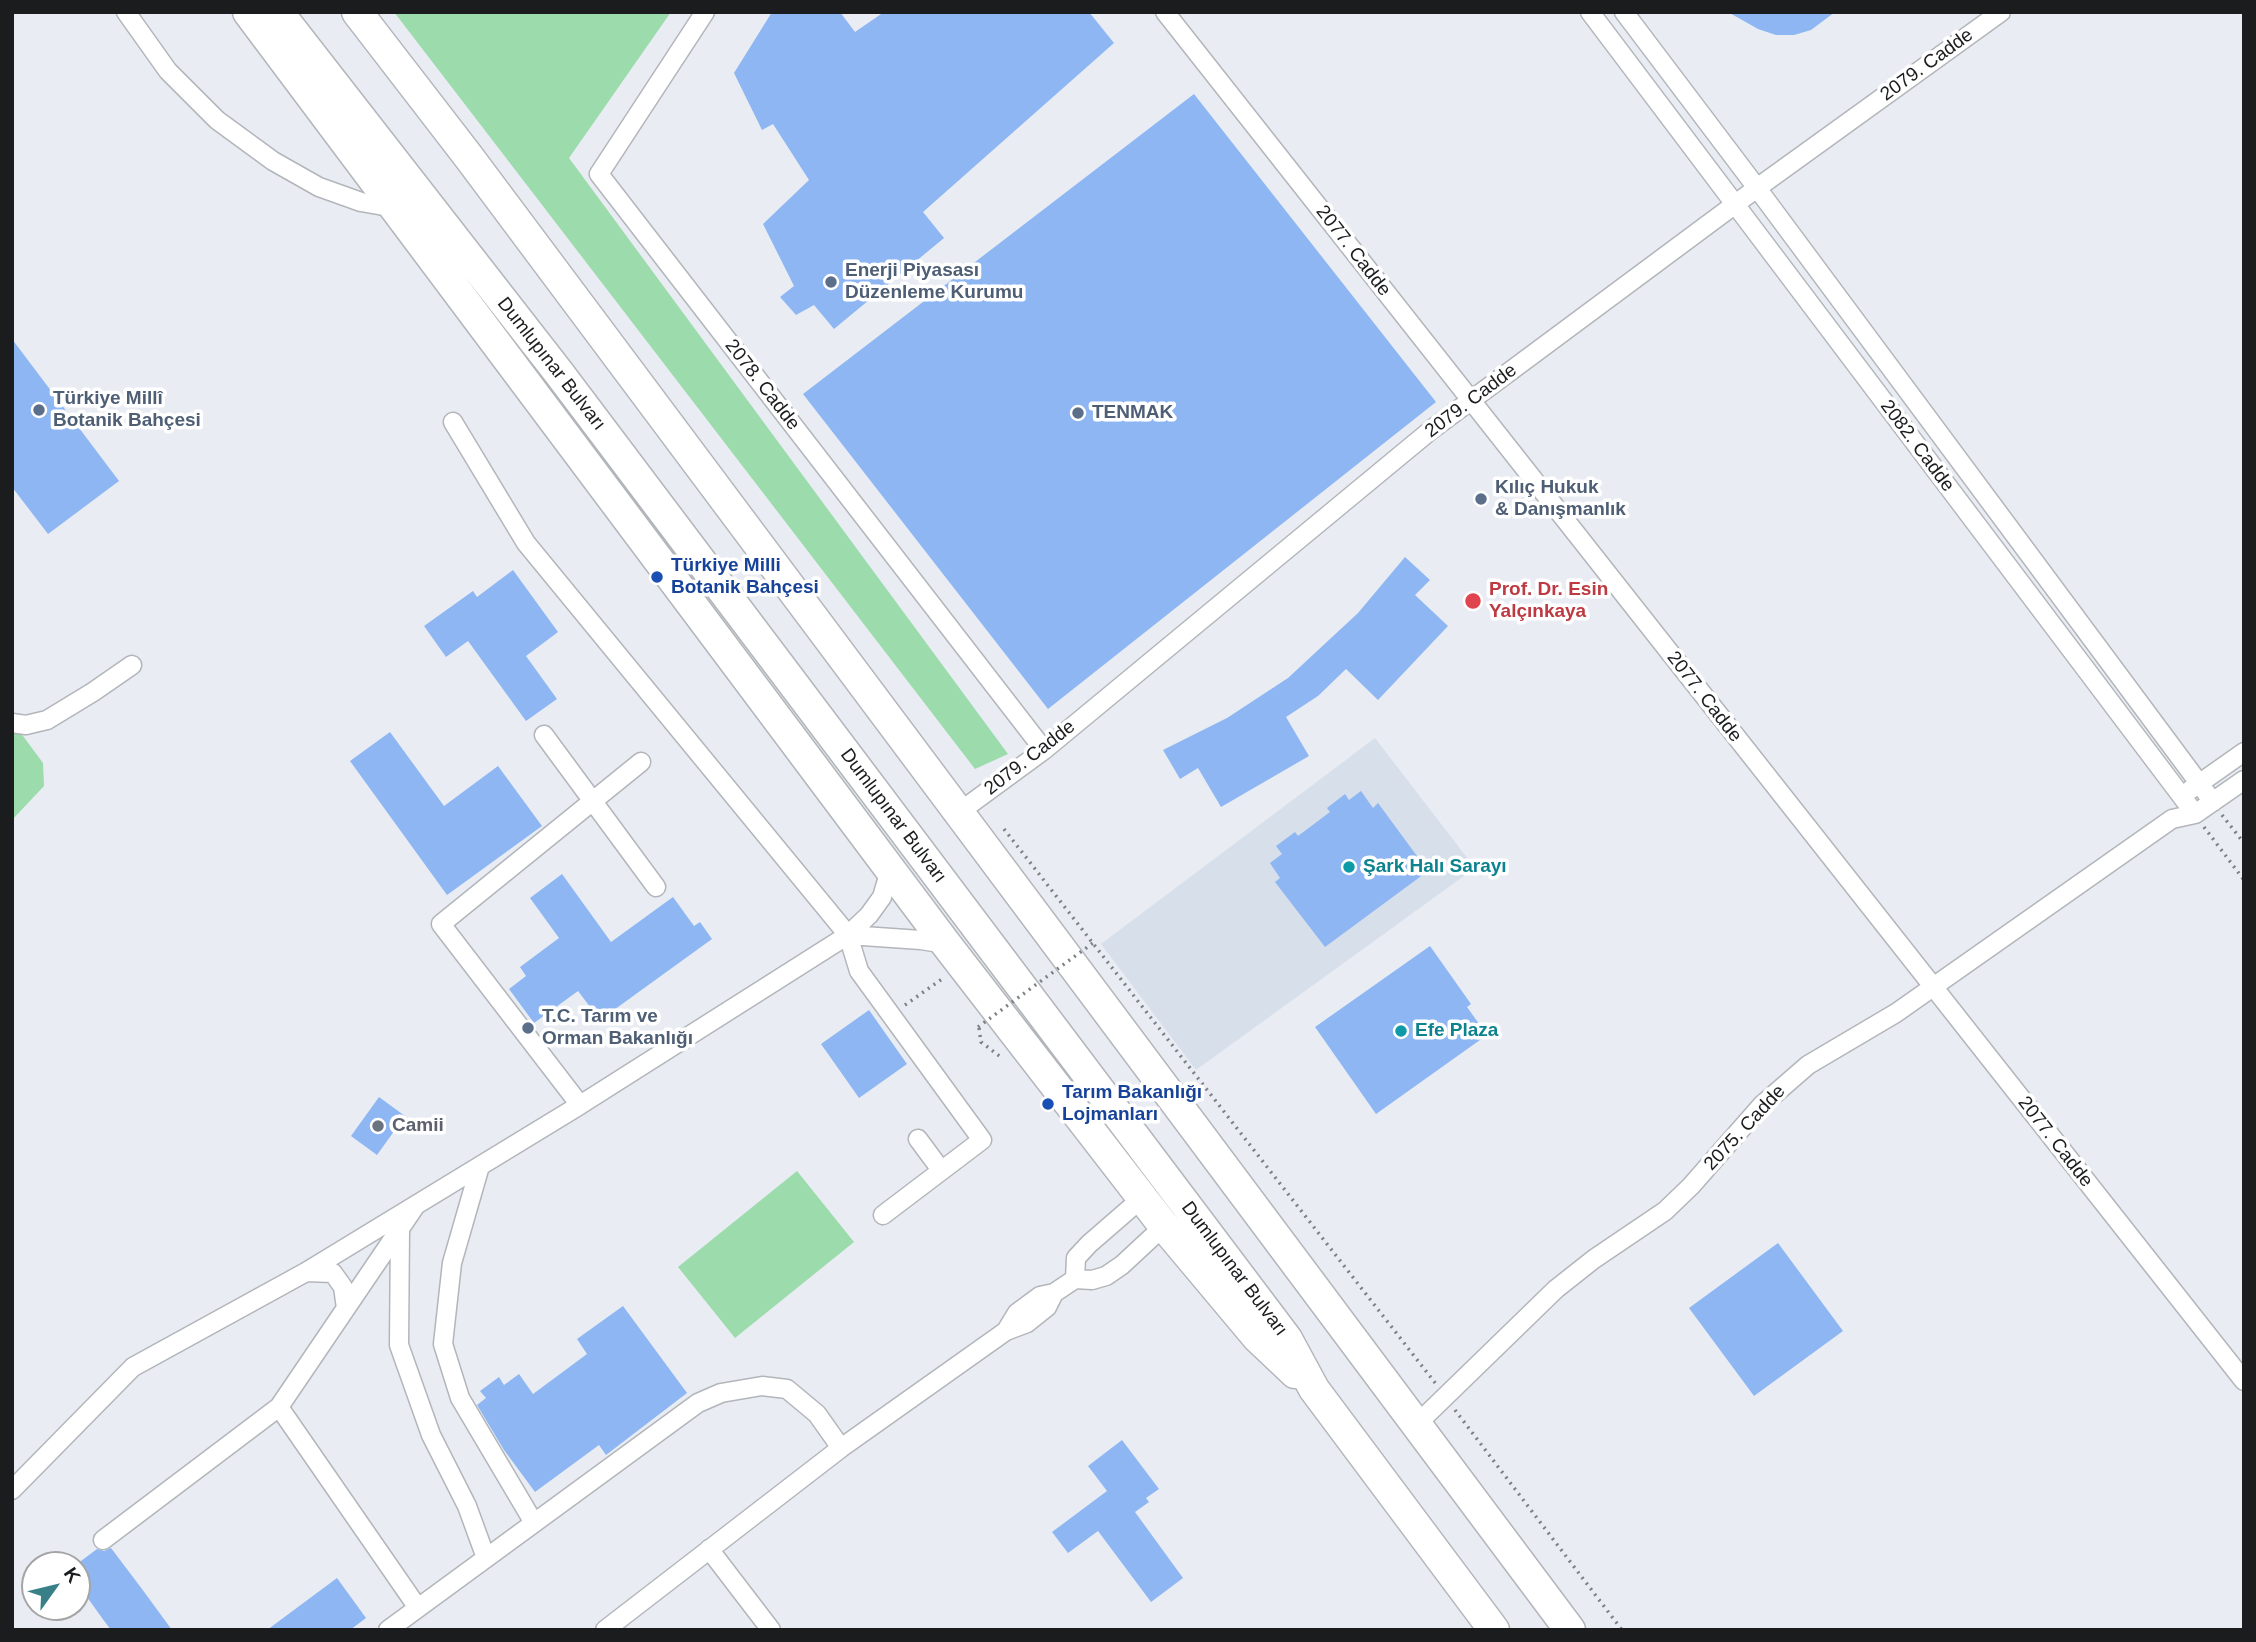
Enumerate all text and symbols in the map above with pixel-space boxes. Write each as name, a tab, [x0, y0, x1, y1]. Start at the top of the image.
street label: 2079. Cadde	[1876, 24, 1978, 106]
street label: 2077. Cadde	[1311, 201, 1395, 301]
place label: Enerji Piyasası Düzenleme Kurumu	[845, 260, 1023, 304]
marker: Enerji Piyasası Düzenleme Kurumu	[823, 274, 839, 290]
street label: Dumlupınar Bulvarı	[492, 293, 610, 435]
street label: 2078. Cadde	[720, 335, 804, 435]
street label: 2079. Cadde	[1421, 359, 1521, 443]
place label: Türkiye Millî Botanik Bahçesi	[53, 388, 201, 432]
street label: 2082. Cadde	[1875, 396, 1959, 496]
marker: Türkiye Millî Botanik Bahçesi	[31, 402, 47, 418]
place label: TENMAK	[1092, 402, 1173, 424]
marker: TENMAK	[1070, 405, 1086, 421]
place label: Kılıç Hukuk & Danışmanlık	[1495, 477, 1626, 521]
marker: Kılıç Hukuk & Danışmanlık	[1473, 491, 1489, 507]
place label: Türkiye Milli Botanik Bahçesi	[671, 555, 819, 599]
marker: Türkiye Milli Botanik Bahçesi	[649, 569, 665, 585]
place label: Prof. Dr. Esin Yalçınkaya	[1489, 579, 1608, 623]
marker: Prof. Dr. Esin Yalçınkaya	[1463, 591, 1483, 611]
street label: 2077. Cadde	[1662, 647, 1746, 747]
street label: 2079. Cadde	[980, 716, 1080, 800]
street label: Dumlupınar Bulvarı	[835, 744, 951, 888]
place label: Şark Halı Sarayı	[1363, 856, 1507, 878]
marker: Şark Halı Sarayı	[1341, 859, 1357, 875]
place label: T.C. Tarım ve Orman Bakanlığı	[542, 1006, 693, 1050]
marker: T.C. Tarım ve Orman Bakanlığı	[520, 1020, 536, 1036]
place label: Efe Plaza	[1415, 1020, 1498, 1042]
marker: Efe Plaza	[1393, 1023, 1409, 1039]
street label: 2075. Cadde	[1700, 1080, 1790, 1176]
place label: Tarım Bakanlığı Lojmanları	[1062, 1082, 1202, 1126]
street label: 2077. Cadde	[2013, 1092, 2097, 1192]
marker: Tarım Bakanlığı Lojmanları	[1040, 1096, 1056, 1112]
place label: Camii	[392, 1115, 444, 1137]
marker: Camii	[370, 1118, 386, 1134]
street label: Dumlupınar Bulvarı	[1176, 1197, 1292, 1341]
north arrow	[21, 1551, 91, 1621]
text: K	[60, 1564, 85, 1587]

